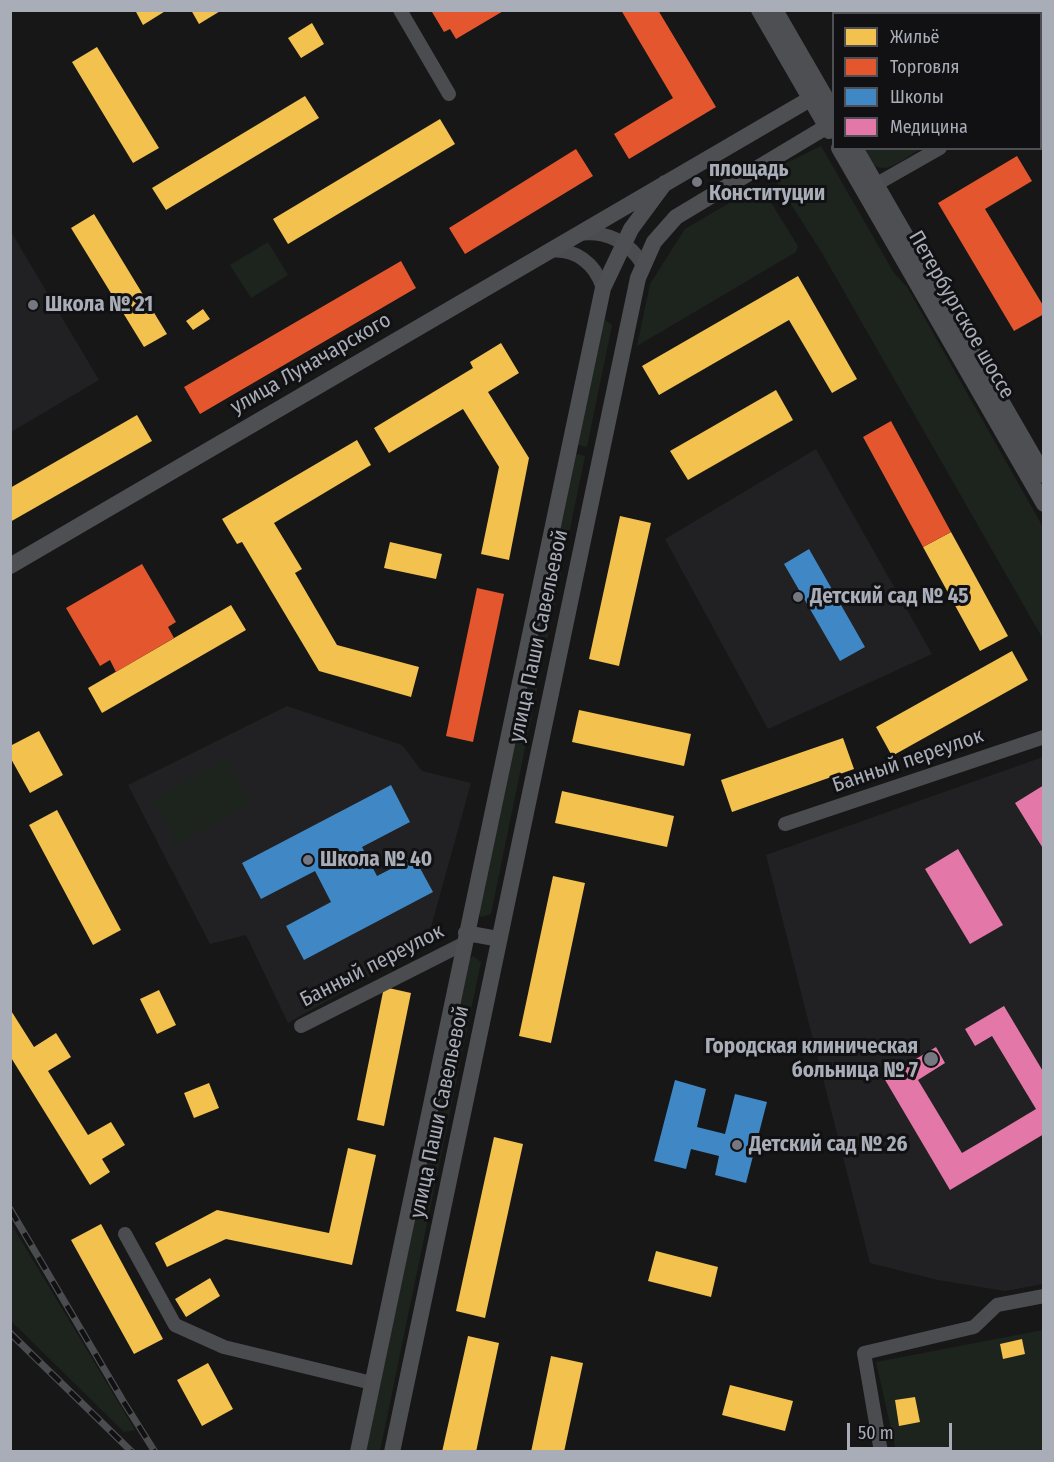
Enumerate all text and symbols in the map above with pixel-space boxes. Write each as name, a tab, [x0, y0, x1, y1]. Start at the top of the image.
legend	[832, 12, 1042, 150]
text: Жильё	[890, 26, 940, 48]
text: Торговля	[890, 56, 959, 78]
text: Школы	[890, 86, 944, 108]
text: Медицина	[890, 116, 968, 138]
place label: площадь Конституции	[709, 157, 825, 207]
marker: площадь Конституции	[690, 175, 704, 189]
street label: Петербургское шоссе	[903, 227, 1019, 403]
place label: Школа № 21	[45, 292, 153, 318]
marker: Школа № 21	[26, 298, 40, 312]
street label: улица Луначарского	[226, 308, 396, 420]
street label: улица Паши Савельевой	[504, 527, 574, 745]
place label: Детский сад № 45	[810, 584, 969, 610]
marker: Детский сад № 45	[791, 590, 805, 604]
street label: Банный переулок	[829, 723, 987, 799]
place label: Школа № 40	[320, 847, 432, 873]
marker: Школа № 40	[301, 853, 315, 867]
street label: Банный переулок	[296, 919, 448, 1013]
street label: улица Паши Савельевой	[405, 1003, 475, 1221]
place label: Городская клиническая больница № 7	[705, 1034, 918, 1084]
marker: Городская клиническая больница № 7	[922, 1050, 940, 1068]
place label: Детский сад № 26	[749, 1132, 907, 1158]
marker: Детский сад № 26	[730, 1138, 744, 1152]
scale bar	[850, 1411, 955, 1449]
text: 50 m	[858, 1422, 894, 1444]

